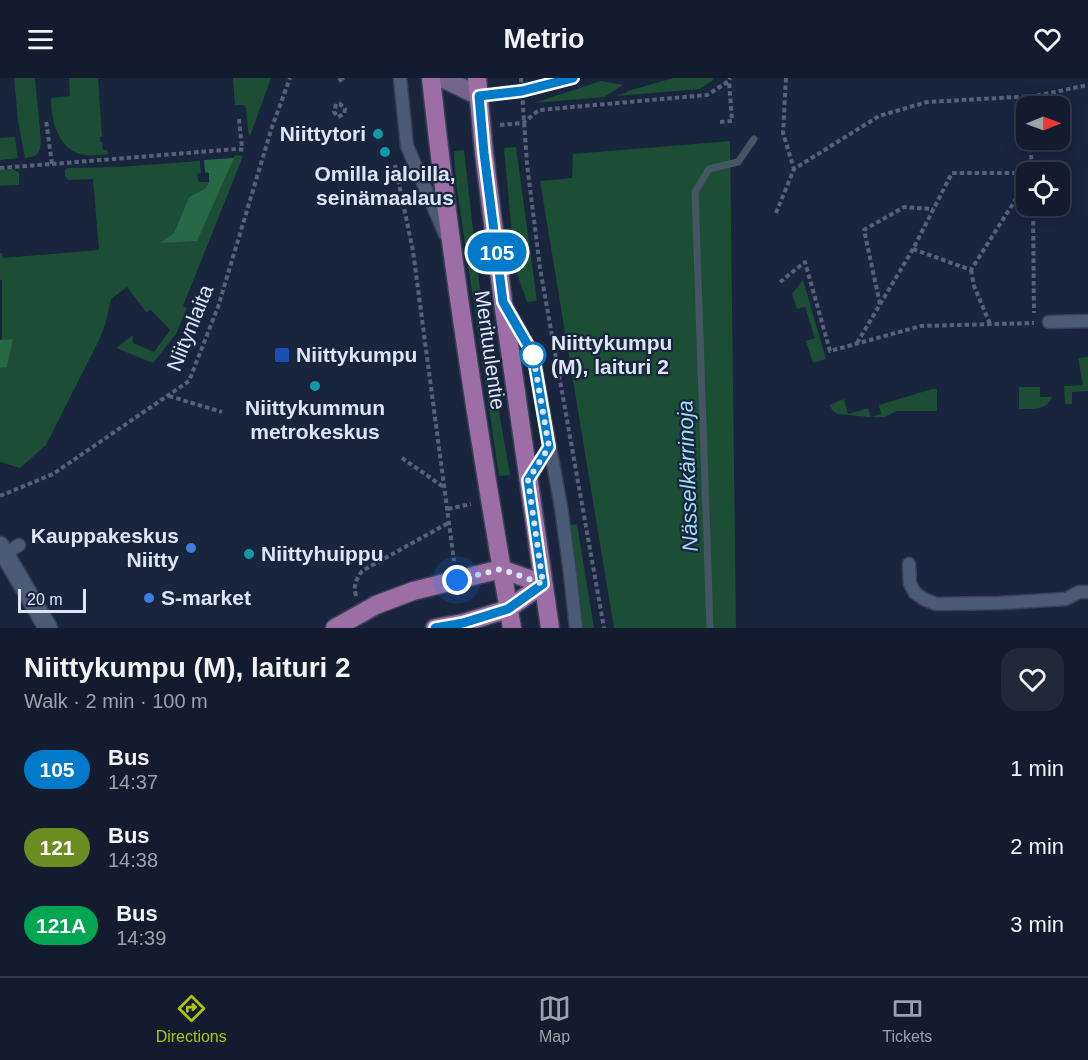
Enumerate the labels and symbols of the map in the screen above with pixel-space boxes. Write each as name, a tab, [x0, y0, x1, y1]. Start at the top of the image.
north arrow	[1016, 96, 1070, 150]
place label: Niittytori	[280, 122, 366, 145]
marker: Niittytori	[371, 127, 385, 141]
marker: Omilla jaloilla, seinämaalaus	[378, 145, 392, 159]
place label: Omilla jaloilla, seinämaalaus	[314, 162, 456, 209]
line badge: 105	[462, 232, 532, 272]
street label: Niitynlaita	[162, 281, 217, 374]
street label: Merituulentie	[471, 289, 510, 411]
place label: Niittykumpu (M), laituri 2	[551, 331, 672, 378]
marker: Niittykumpu (M), laituri 2	[520, 342, 546, 368]
place label: Niittykumpu	[296, 343, 417, 366]
marker: Niittykumpu	[273, 346, 291, 364]
marker: Niittykummun metrokeskus	[308, 379, 322, 393]
place label: Niittykummun metrokeskus	[245, 396, 385, 443]
water label: Nässelkärrinoja	[672, 400, 703, 552]
place label: Kauppakeskus Niitty	[31, 524, 179, 571]
marker: Kauppakeskus Niitty	[184, 541, 198, 555]
place label: Niittyhuippu	[261, 542, 383, 565]
marker: Niittyhuippu	[242, 547, 256, 561]
your location	[442, 565, 472, 595]
scale bar	[18, 586, 86, 614]
place label: S-market	[161, 586, 251, 609]
marker: S-market	[142, 591, 156, 605]

